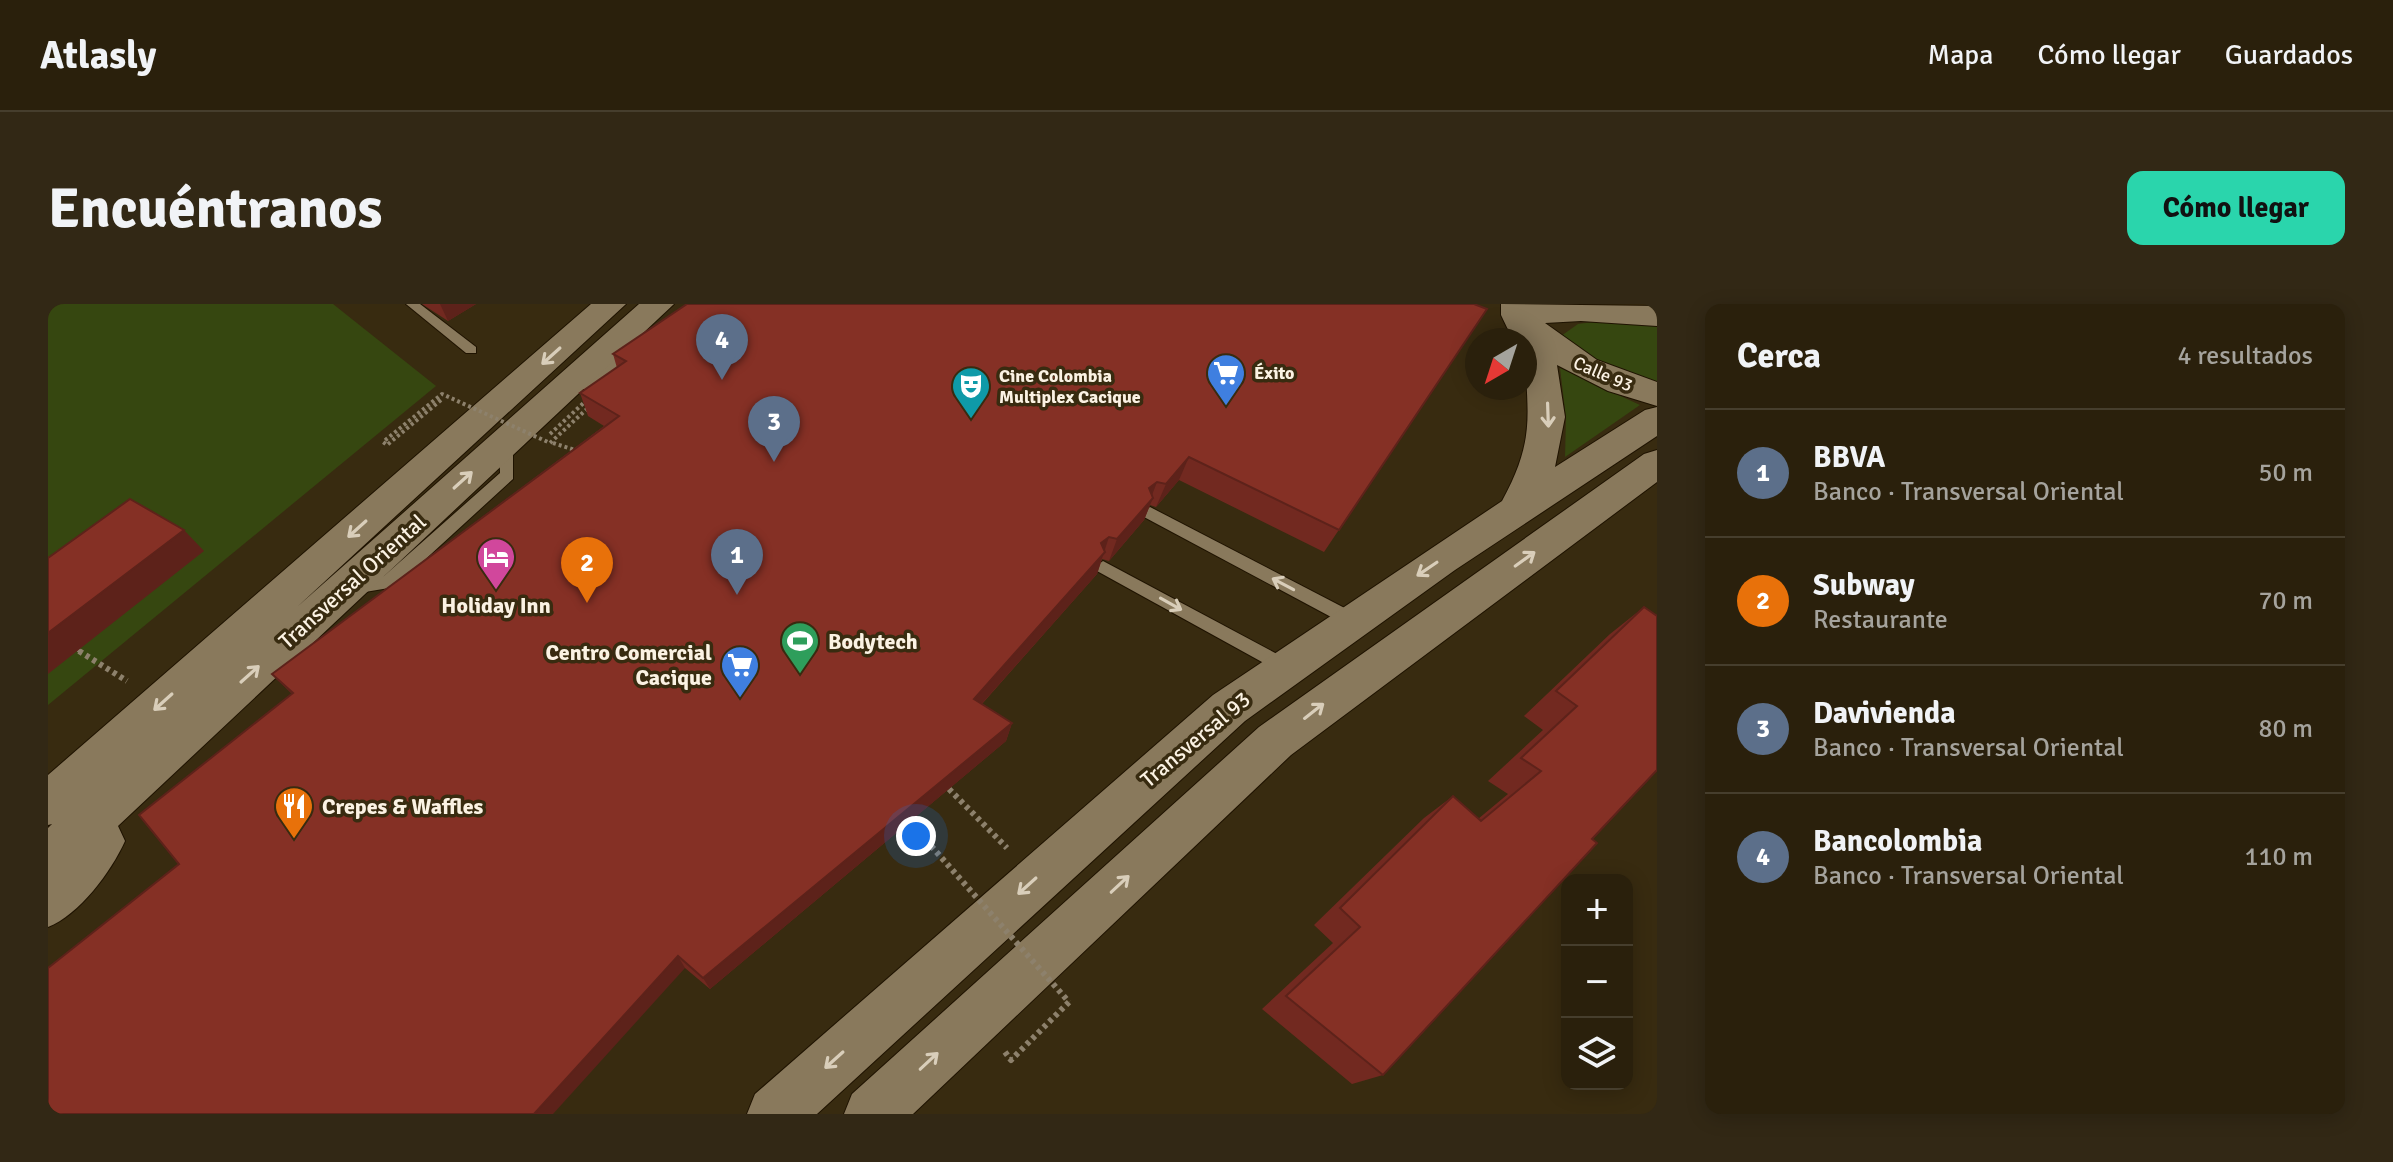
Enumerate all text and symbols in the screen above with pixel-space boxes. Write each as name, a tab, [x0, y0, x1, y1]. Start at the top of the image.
text: Atlasly	[40, 32, 156, 79]
text: Mapa	[1928, 38, 1993, 72]
text: Cómo llegar	[2037, 38, 2181, 72]
text: Guardados	[2225, 38, 2353, 72]
button: Cómo llegar	[2127, 171, 2345, 245]
text: Encuéntranos	[48, 174, 382, 243]
pin: 4	[696, 314, 748, 380]
north arrow	[1465, 328, 1537, 400]
text: Cerca	[1737, 335, 1821, 377]
text: 4 resultados	[2177, 340, 2313, 372]
one-way arrow	[542, 347, 562, 365]
supermarket icon: Éxito	[1205, 352, 1247, 407]
street label: Calle 93	[1570, 352, 1636, 396]
place label: Éxito	[1254, 362, 1294, 384]
theatre icon: Cine Colombia Multiplex Cacique	[950, 365, 992, 420]
place label: Cine Colombia Multiplex Cacique	[999, 365, 1141, 408]
pin: 3	[748, 396, 800, 462]
one-way arrow	[1541, 401, 1556, 428]
text: BBVA	[1813, 439, 1885, 476]
text: 1	[1756, 457, 1770, 489]
text: 50 m	[2258, 457, 2313, 489]
one-way arrow	[453, 471, 473, 489]
text: Banco · Transversal Oriental	[1813, 476, 2124, 508]
street label: Transversal Oriental	[273, 508, 431, 655]
one-way arrow	[348, 519, 368, 537]
pin: 1	[711, 529, 763, 595]
hotel icon: Holiday Inn	[475, 536, 517, 591]
pin: 2	[561, 537, 613, 603]
one-way arrow	[1513, 551, 1535, 567]
one-way arrow	[1417, 560, 1439, 577]
text: Subway	[1813, 567, 1915, 604]
one-way arrow	[1272, 575, 1296, 591]
text: 2	[1756, 585, 1770, 617]
text: 70 m	[2258, 585, 2313, 617]
place label: Holiday Inn	[441, 592, 551, 619]
one-way arrow	[1159, 597, 1183, 613]
text: Restaurante	[1813, 604, 1948, 636]
sports icon: Bodytech	[779, 620, 821, 675]
place label: Bodytech	[828, 628, 918, 655]
place label: Centro Comercial Cacique	[546, 639, 712, 691]
supermarket icon: Centro Comercial Cacique	[719, 644, 761, 699]
one-way arrow	[240, 664, 260, 683]
street label: Transversal 93	[1135, 686, 1256, 793]
one-way arrow	[153, 692, 173, 710]
text: Davivienda	[1813, 695, 1956, 732]
one-way arrow	[1303, 703, 1324, 720]
text: 3	[1756, 713, 1770, 745]
text: 80 m	[2258, 713, 2313, 745]
text: Banco · Transversal Oriental	[1813, 732, 2124, 764]
restaurant icon: Crepes & Waffles	[273, 785, 315, 840]
place label: Crepes & Waffles	[322, 793, 484, 820]
your location	[896, 816, 936, 856]
text: Bancolombia	[1813, 823, 1982, 860]
text: 4	[1756, 841, 1770, 873]
text: 110 m	[2244, 841, 2313, 873]
text: Banco · Transversal Oriental	[1813, 860, 2124, 892]
map controls	[1561, 874, 1633, 1090]
button: +	[1561, 874, 1633, 946]
one-way arrow	[1109, 875, 1129, 893]
one-way arrow	[1017, 877, 1037, 896]
button: −	[1561, 946, 1633, 1018]
button: layers	[1561, 1018, 1633, 1090]
one-way arrow	[824, 1051, 844, 1070]
one-way arrow	[919, 1052, 939, 1071]

